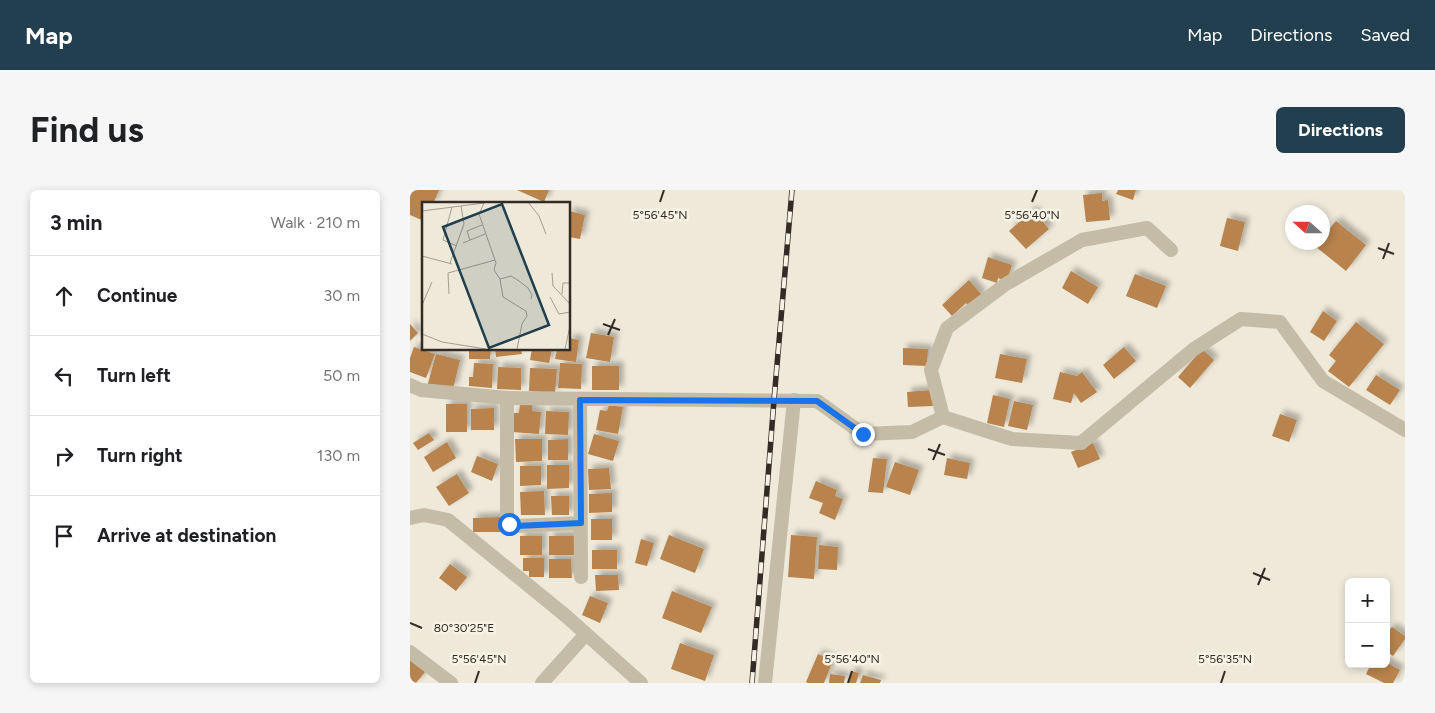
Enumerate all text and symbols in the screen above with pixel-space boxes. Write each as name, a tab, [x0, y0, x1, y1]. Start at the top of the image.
text: Map	[25, 21, 73, 50]
text: Map	[1187, 24, 1222, 46]
text: Directions	[1250, 24, 1332, 46]
text: Saved	[1360, 24, 1410, 46]
button: Directions	[1276, 107, 1405, 153]
text: Find us	[30, 109, 144, 151]
inset map	[422, 202, 570, 350]
north arrow	[1285, 205, 1330, 250]
text: 5°56'45"N	[633, 208, 687, 222]
text: 5°56'40"N	[1004, 208, 1060, 222]
text: 3 min	[50, 210, 102, 235]
text: Walk · 210 m	[271, 213, 360, 232]
icon: ahead	[50, 282, 78, 310]
text: Continue	[97, 284, 177, 307]
text: 30 m	[323, 286, 360, 305]
icon: left	[50, 362, 78, 390]
text: Turn left	[97, 364, 171, 387]
text: 50 m	[323, 366, 360, 385]
route end	[852, 423, 875, 446]
icon: right	[50, 442, 78, 470]
text: Turn right	[97, 444, 183, 467]
text: 130 m	[317, 446, 360, 465]
route start	[498, 513, 521, 536]
icon: arrive	[50, 522, 78, 550]
text: Arrive at destination	[97, 524, 276, 547]
map controls	[1345, 578, 1390, 668]
button: +	[1345, 578, 1390, 623]
text: 80°30'25"E	[434, 621, 494, 635]
button: −	[1345, 623, 1390, 668]
text: 5°56'45"N	[452, 652, 506, 666]
text: 5°56'40"N	[824, 652, 880, 666]
text: 5°56'35"N	[1198, 652, 1252, 666]

